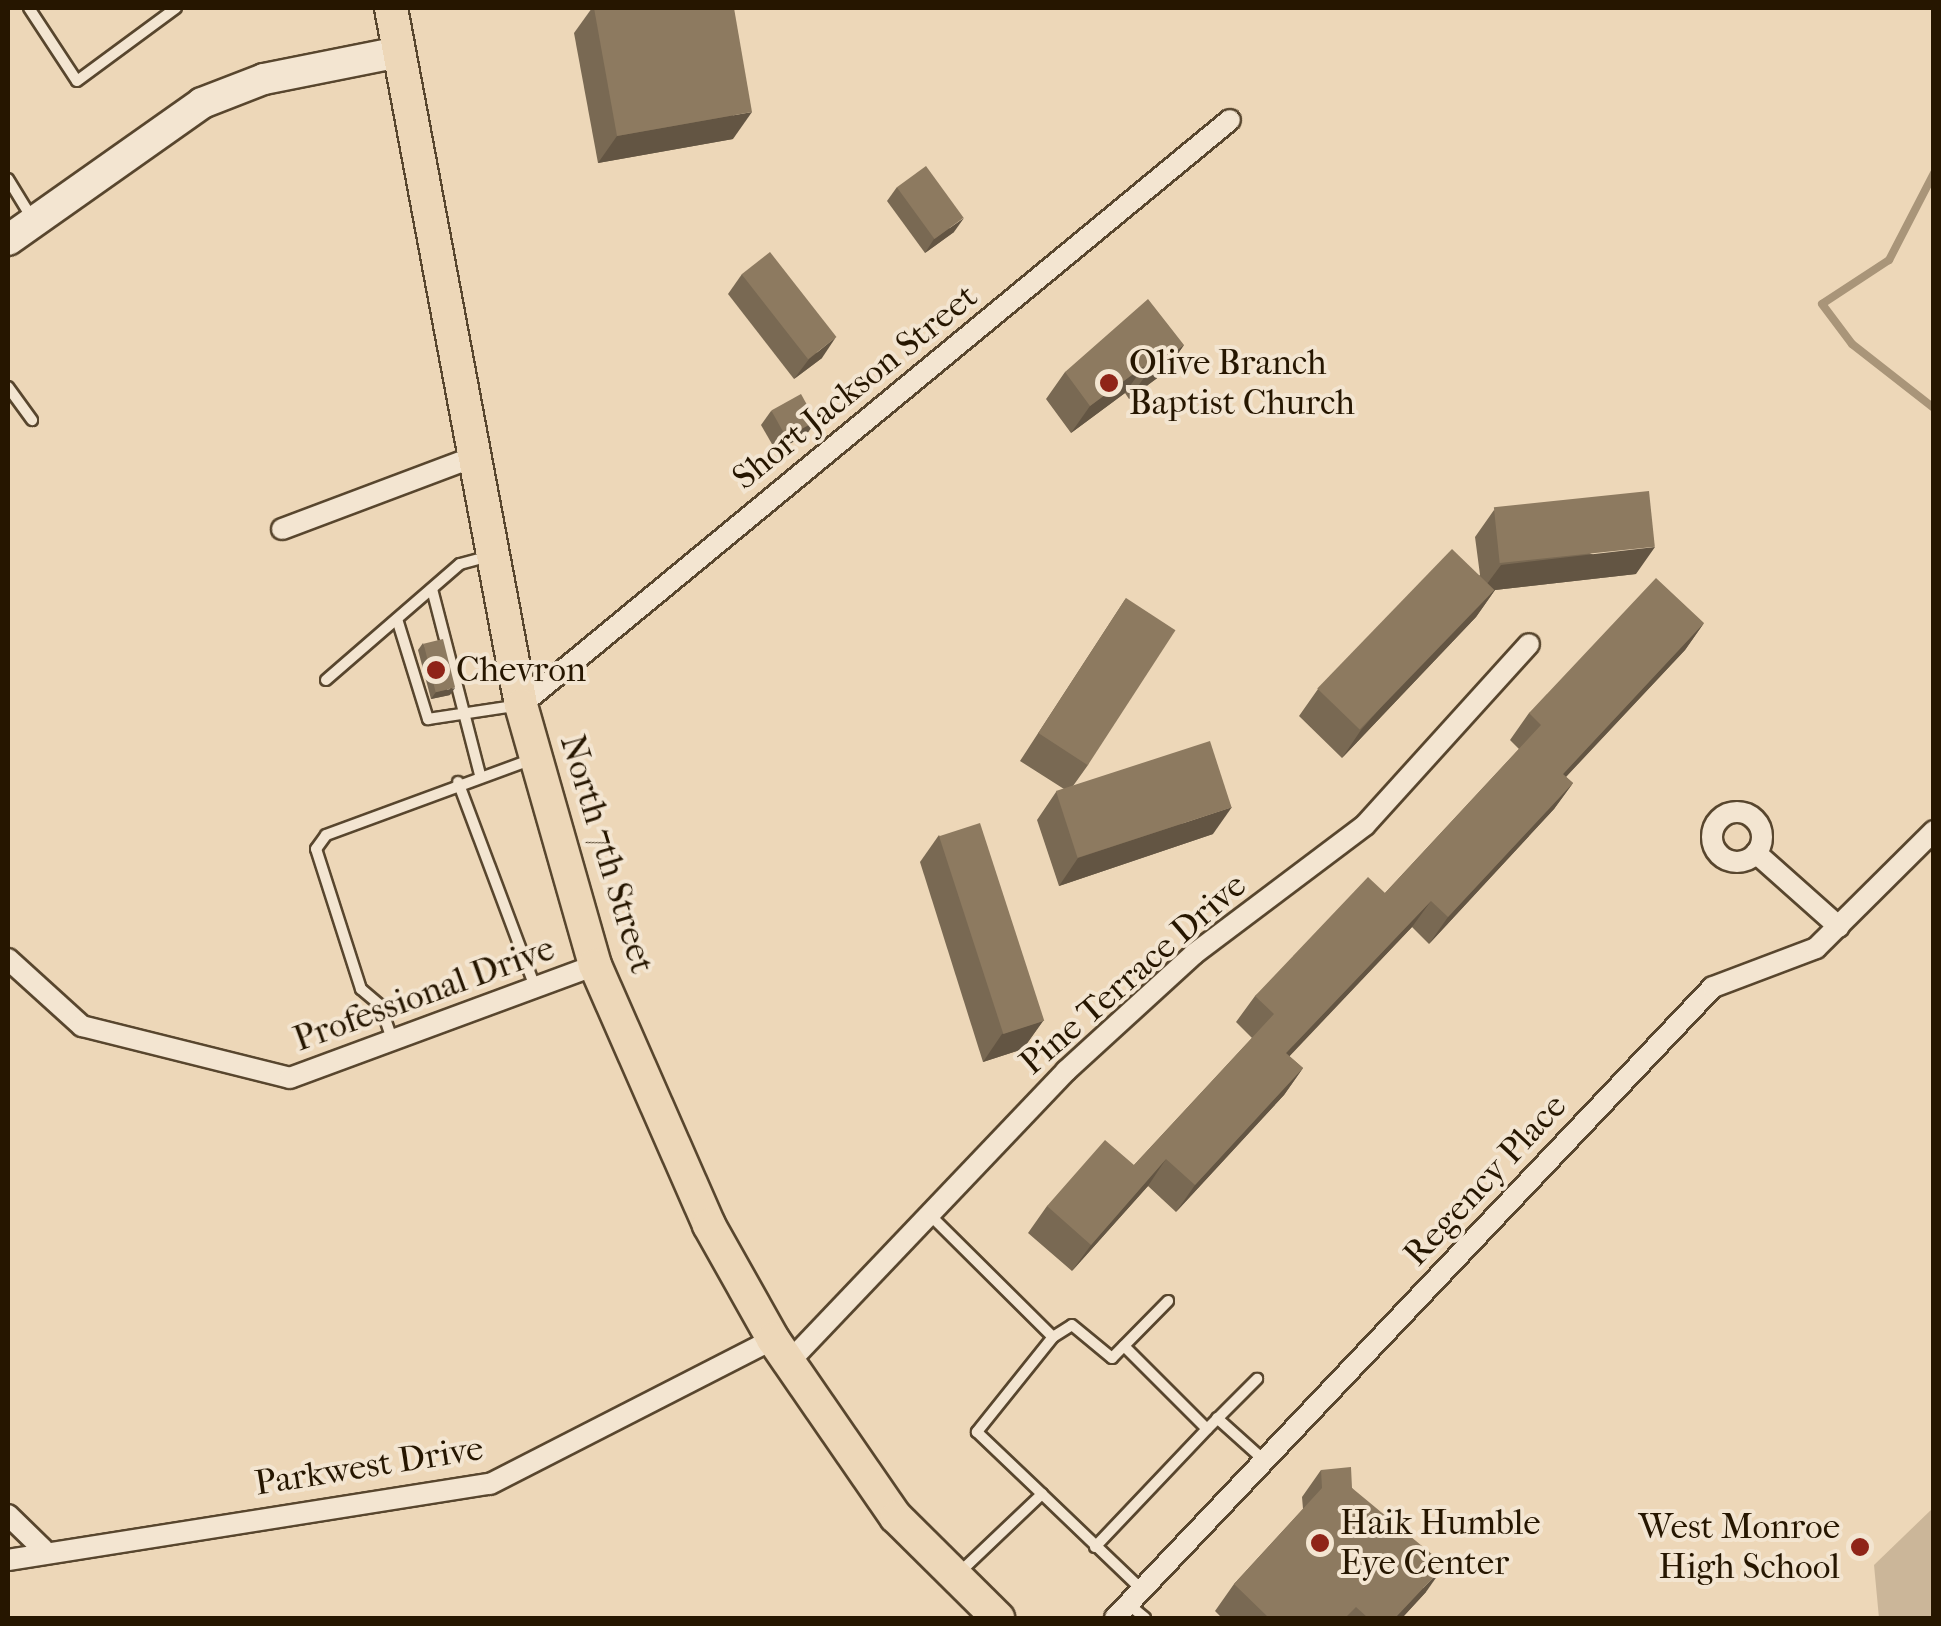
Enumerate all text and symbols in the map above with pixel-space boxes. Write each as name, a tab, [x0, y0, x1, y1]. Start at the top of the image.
street label: Short Jackson Street	[724, 275, 986, 499]
place label: Olive Branch Baptist Church	[1129, 342, 1355, 424]
marker: Olive Branch Baptist Church	[1098, 372, 1120, 394]
place label: Chevron	[456, 649, 586, 691]
marker: Chevron	[425, 659, 447, 681]
street label: North 7th Street	[551, 730, 663, 978]
street label: Pine Terrace Drive	[1011, 864, 1255, 1084]
street label: Professional Drive	[288, 927, 560, 1061]
street label: Regency Place	[1395, 1085, 1575, 1275]
street label: Parkwest Drive	[252, 1427, 486, 1505]
place label: Haik Humble Eye Center	[1340, 1502, 1541, 1584]
place label: West Monroe High School	[1639, 1506, 1840, 1588]
marker: Haik Humble Eye Center	[1309, 1532, 1331, 1554]
marker: West Monroe High School	[1849, 1536, 1871, 1558]

